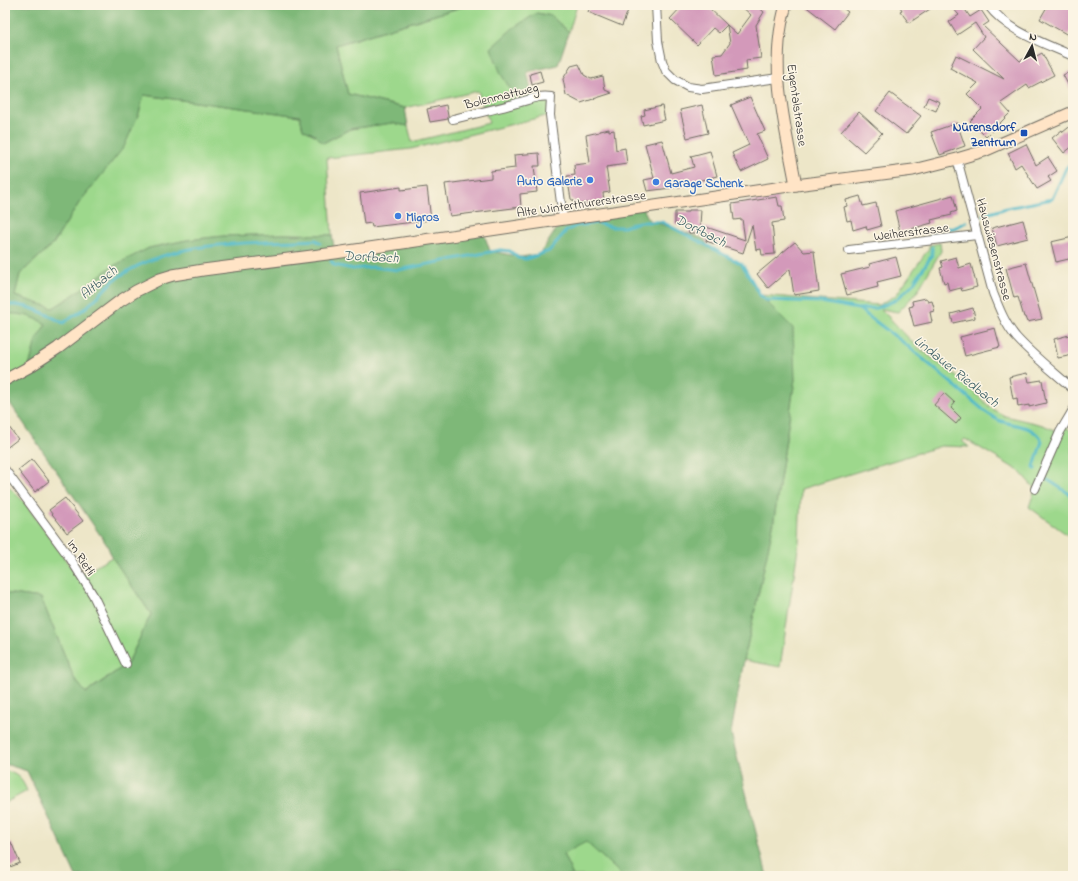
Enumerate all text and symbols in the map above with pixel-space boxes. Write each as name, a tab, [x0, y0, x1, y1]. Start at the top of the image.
north arrow	[1012, 26, 1052, 66]
text: N	[1028, 29, 1038, 45]
street label: Eigentalstrasse	[780, 63, 812, 148]
street label: Bolenmattweg	[461, 78, 541, 116]
place label: Nürensdorf Zentrum	[953, 118, 1017, 152]
marker: Nürensdorf Zentrum	[1019, 128, 1029, 138]
place label: Auto Galerie	[517, 172, 583, 191]
place label: Garage Schenk	[664, 174, 744, 195]
marker: Auto Galerie	[585, 175, 595, 185]
marker: Garage Schenk	[651, 177, 661, 187]
street label: Alte Winterthurerstrasse	[515, 186, 647, 223]
street label: Hauswiesenstrasse	[971, 196, 1016, 303]
place label: Migros	[406, 208, 440, 229]
water label: Dorfbach	[671, 210, 730, 253]
marker: Migros	[393, 211, 403, 221]
street label: Weiherstrasse	[873, 218, 950, 247]
water label: Dorfbach	[343, 246, 399, 269]
water label: Altbach	[76, 261, 123, 305]
water label: Lindauer Riedbach	[909, 331, 1003, 413]
street label: Im Rietli	[62, 536, 100, 580]

